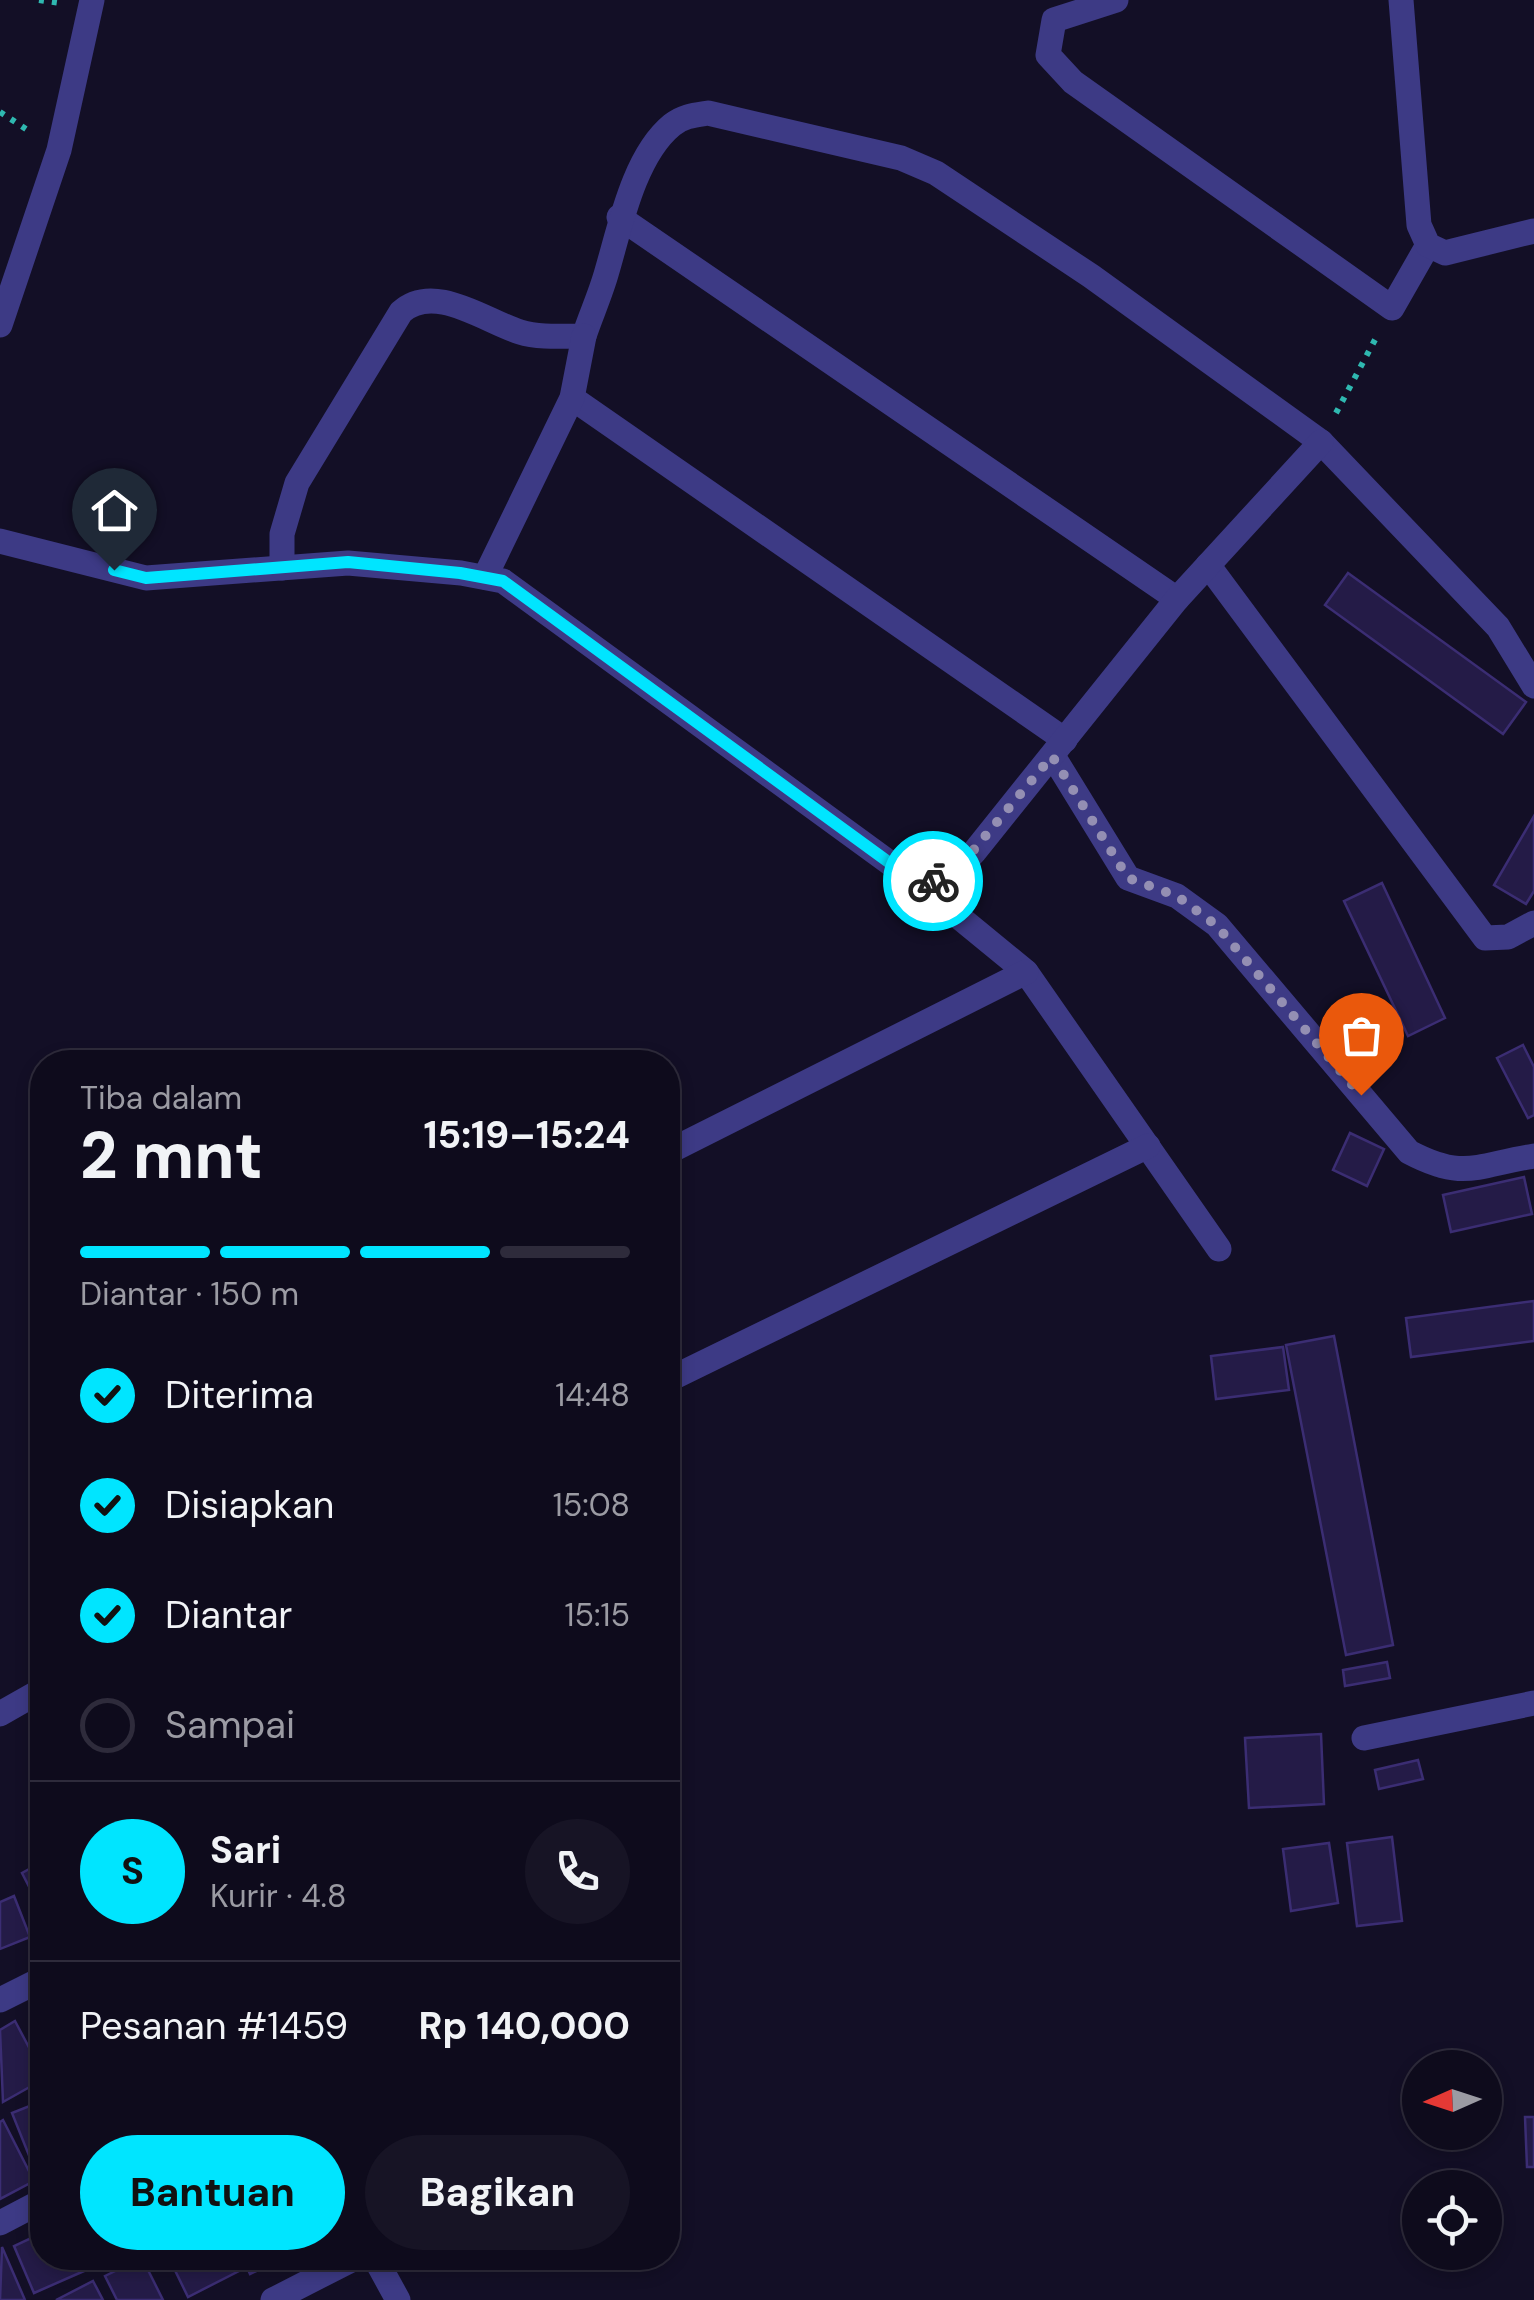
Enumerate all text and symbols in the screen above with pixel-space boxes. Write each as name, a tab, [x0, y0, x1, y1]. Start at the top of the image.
pin	[72, 468, 157, 571]
icon: home	[87, 483, 142, 538]
courier	[883, 831, 983, 931]
icon: bike	[906, 854, 961, 909]
pin	[1319, 993, 1404, 1096]
icon: bag	[1334, 1008, 1389, 1063]
text: Tiba dalam	[80, 1077, 242, 1119]
text: 15:19–15:24	[424, 1110, 630, 1160]
text: 2 mnt	[80, 1114, 263, 1198]
text: Diantar · 150 m	[80, 1273, 299, 1315]
icon: check	[80, 1368, 135, 1423]
text: Diterima	[165, 1370, 314, 1420]
text: 14:48	[555, 1374, 630, 1416]
icon: check	[80, 1478, 135, 1533]
text: Disiapkan	[165, 1480, 334, 1530]
text: 15:08	[553, 1484, 630, 1526]
icon: check	[80, 1588, 135, 1643]
text: Diantar	[165, 1590, 292, 1640]
text: 15:15	[565, 1594, 630, 1636]
text: Sampai	[165, 1700, 295, 1750]
button: phone	[525, 1819, 630, 1924]
text: Sari	[210, 1825, 281, 1875]
text: S	[121, 1846, 144, 1896]
text: Kurir · 4.8	[210, 1875, 346, 1917]
text: Pesanan #1459	[80, 2001, 348, 2051]
text: Rp 140,000	[418, 2001, 630, 2051]
north arrow	[1402, 2050, 1502, 2150]
map controls	[1402, 2050, 1502, 2270]
button: Bantuan	[80, 2135, 345, 2250]
button: Bagikan	[365, 2135, 630, 2250]
button: locate	[1402, 2170, 1502, 2270]

